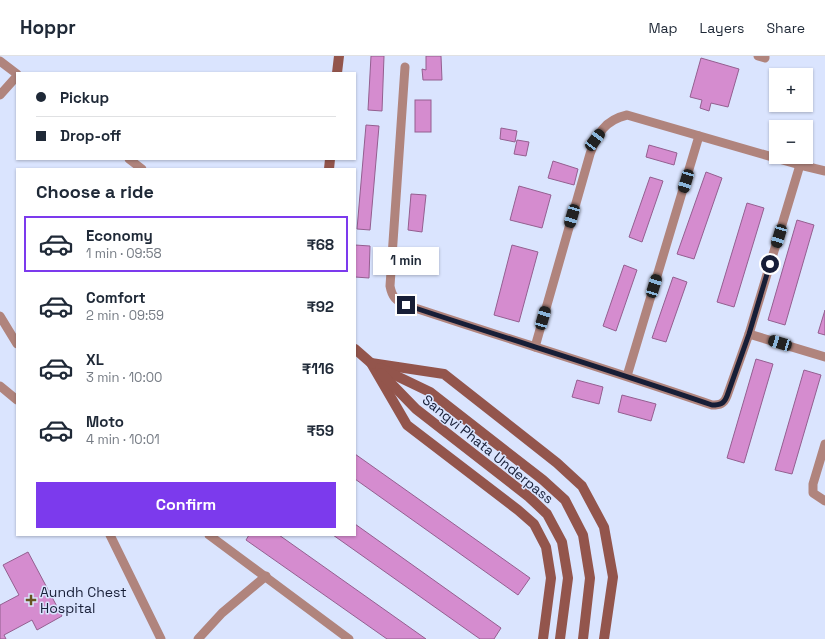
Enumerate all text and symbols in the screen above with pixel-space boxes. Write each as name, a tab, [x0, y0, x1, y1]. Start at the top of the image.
text: Hoppr	[20, 15, 76, 40]
text: Map	[648, 19, 678, 37]
text: Layers	[700, 19, 744, 37]
text: Share	[766, 19, 805, 37]
map controls	[769, 68, 813, 164]
button: +	[769, 68, 813, 112]
text: Pickup	[60, 88, 109, 107]
button: −	[769, 120, 813, 164]
text: Drop-off	[60, 126, 121, 145]
car	[583, 127, 607, 153]
car	[677, 168, 695, 194]
text: Choose a ride	[36, 180, 154, 203]
car	[563, 203, 581, 229]
car	[770, 223, 788, 249]
icon: car	[38, 226, 74, 262]
text: Economy	[86, 226, 153, 245]
text: ₹68	[306, 235, 334, 254]
text: 1 min · 09:58	[86, 245, 162, 262]
callout: 1 min	[373, 247, 439, 275]
text: 1 min	[390, 252, 422, 269]
route start	[761, 255, 779, 273]
car	[645, 273, 663, 299]
icon: car	[38, 288, 74, 324]
text: Comfort	[86, 288, 146, 307]
route end	[397, 296, 415, 314]
text: ₹92	[306, 297, 334, 316]
car	[534, 305, 552, 331]
text: 2 min · 09:59	[86, 307, 164, 324]
car	[767, 334, 793, 352]
icon: car	[38, 350, 74, 386]
text: XL	[86, 350, 104, 369]
text: ₹116	[302, 359, 334, 378]
text: 3 min · 10:00	[86, 369, 162, 386]
street label: Sangvi Phata Underpass	[419, 390, 557, 508]
icon: car	[38, 412, 74, 448]
text: Moto	[86, 412, 124, 431]
text: ₹59	[306, 421, 334, 440]
text: 4 min · 10:01	[86, 431, 160, 448]
button: Confirm	[36, 482, 336, 528]
place label: Aundh Chest Hospital	[40, 583, 127, 617]
marker: Aundh Chest Hospital	[25, 594, 37, 606]

